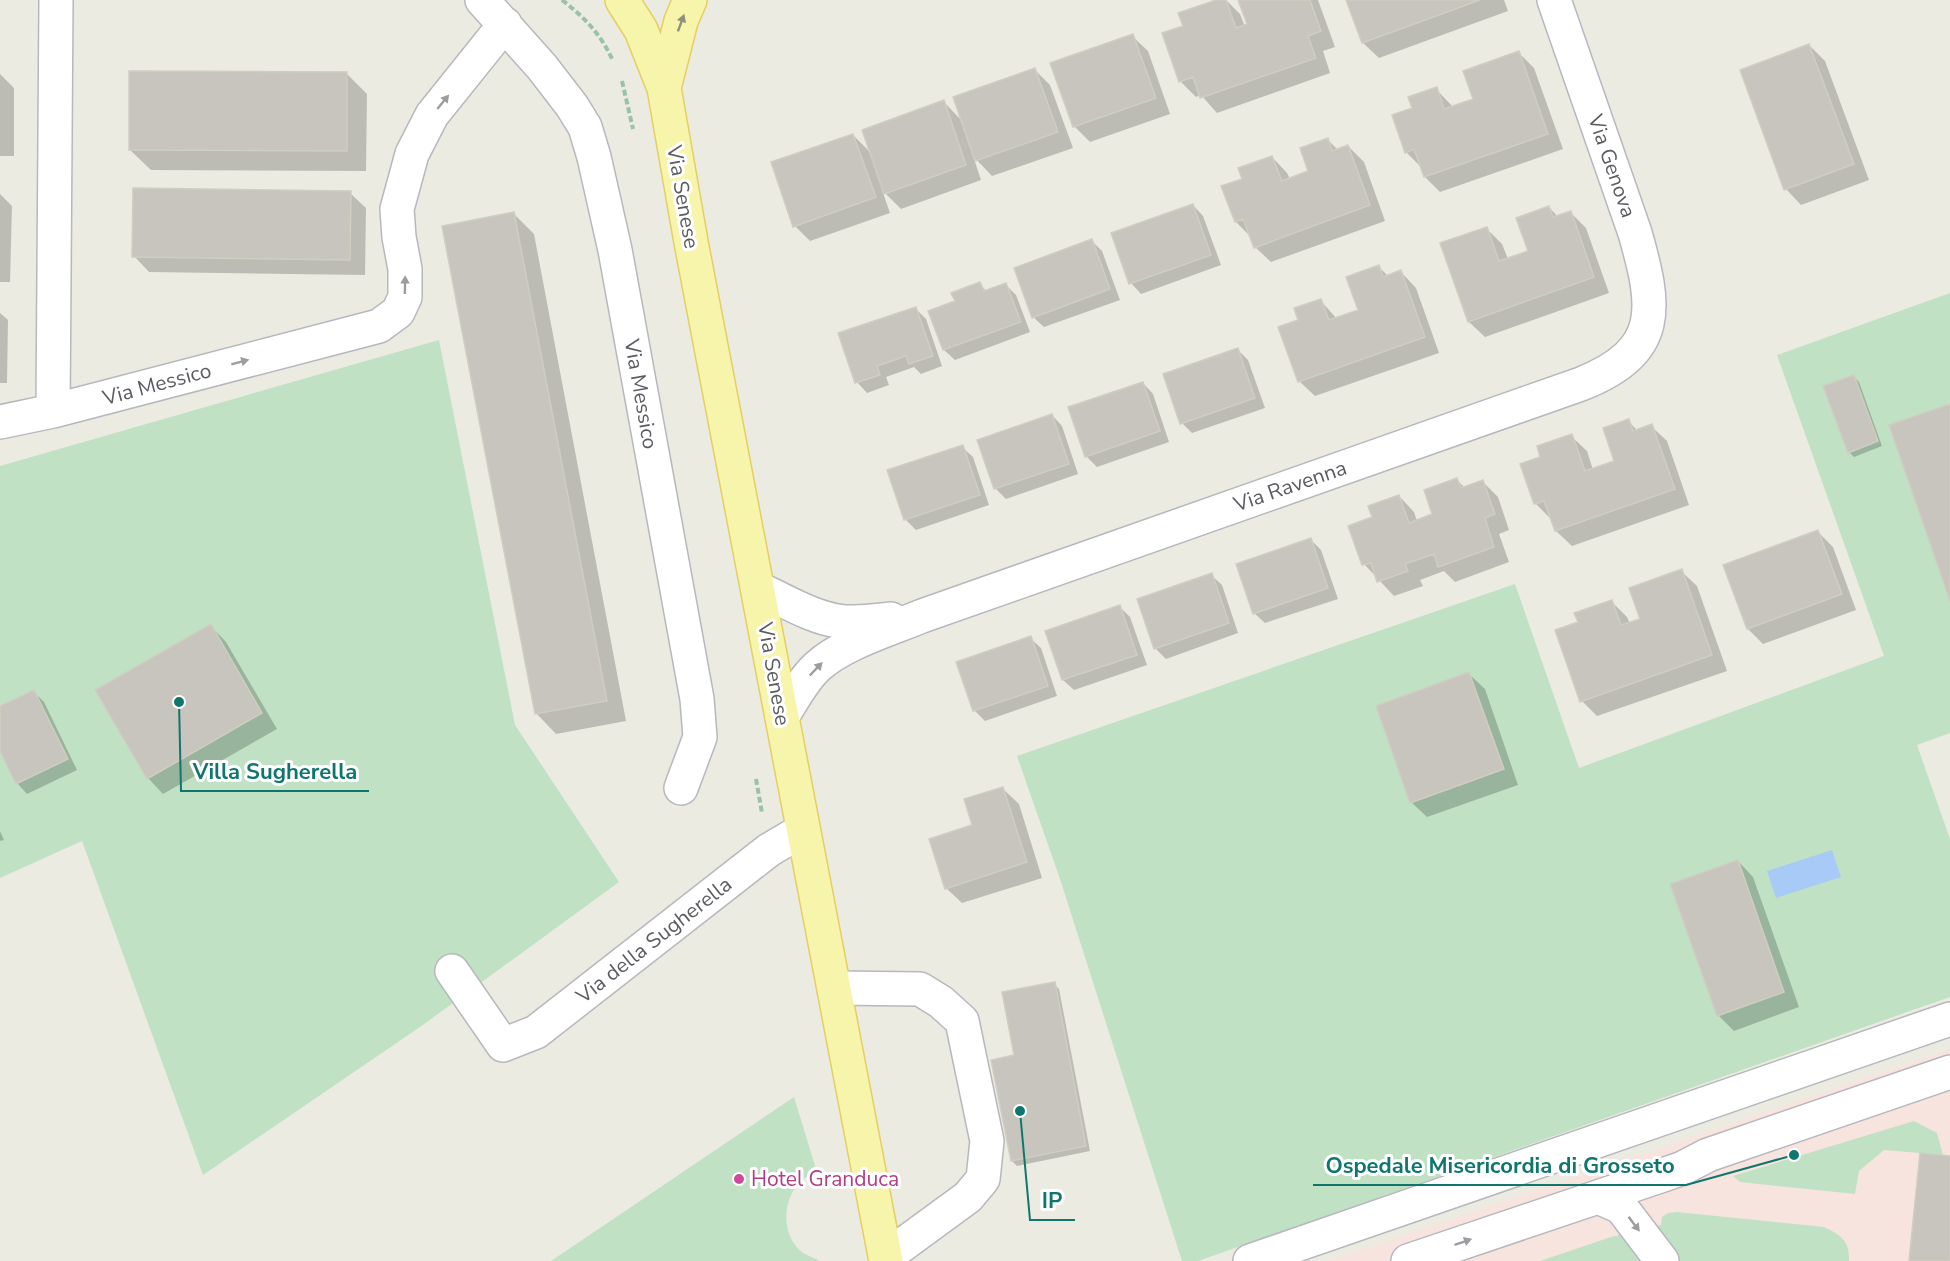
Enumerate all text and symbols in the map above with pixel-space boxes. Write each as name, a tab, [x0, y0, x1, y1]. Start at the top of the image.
one-way arrow	[676, 14, 686, 32]
one-way arrow	[436, 94, 449, 110]
street label: Via Genova	[1581, 110, 1643, 221]
street label: Via Senese	[660, 142, 706, 251]
one-way arrow	[400, 276, 410, 295]
street label: Via Messico	[617, 336, 664, 451]
street label: Via Messico	[99, 356, 214, 412]
one-way arrow	[231, 357, 249, 367]
street label: Via Ravenna	[1229, 454, 1350, 519]
street label: Via Senese	[751, 619, 797, 728]
one-way arrow	[808, 663, 822, 677]
callout: Villa Sugherella	[181, 751, 369, 791]
text: Villa Sugherella	[192, 757, 357, 787]
street label: Via della Sugherella	[570, 870, 738, 1010]
callout: Ospedale Misericordia di Grosseto	[1313, 1145, 1686, 1185]
text: Ospedale Misericordia di Grosseto	[1325, 1151, 1675, 1181]
place label: Hotel Granduca	[751, 1165, 899, 1193]
marker: Hotel Granduca	[732, 1172, 746, 1186]
callout: IP	[1030, 1180, 1075, 1220]
text: IP	[1042, 1186, 1062, 1216]
one-way arrow	[1628, 1216, 1640, 1232]
one-way arrow	[1454, 1237, 1472, 1247]

